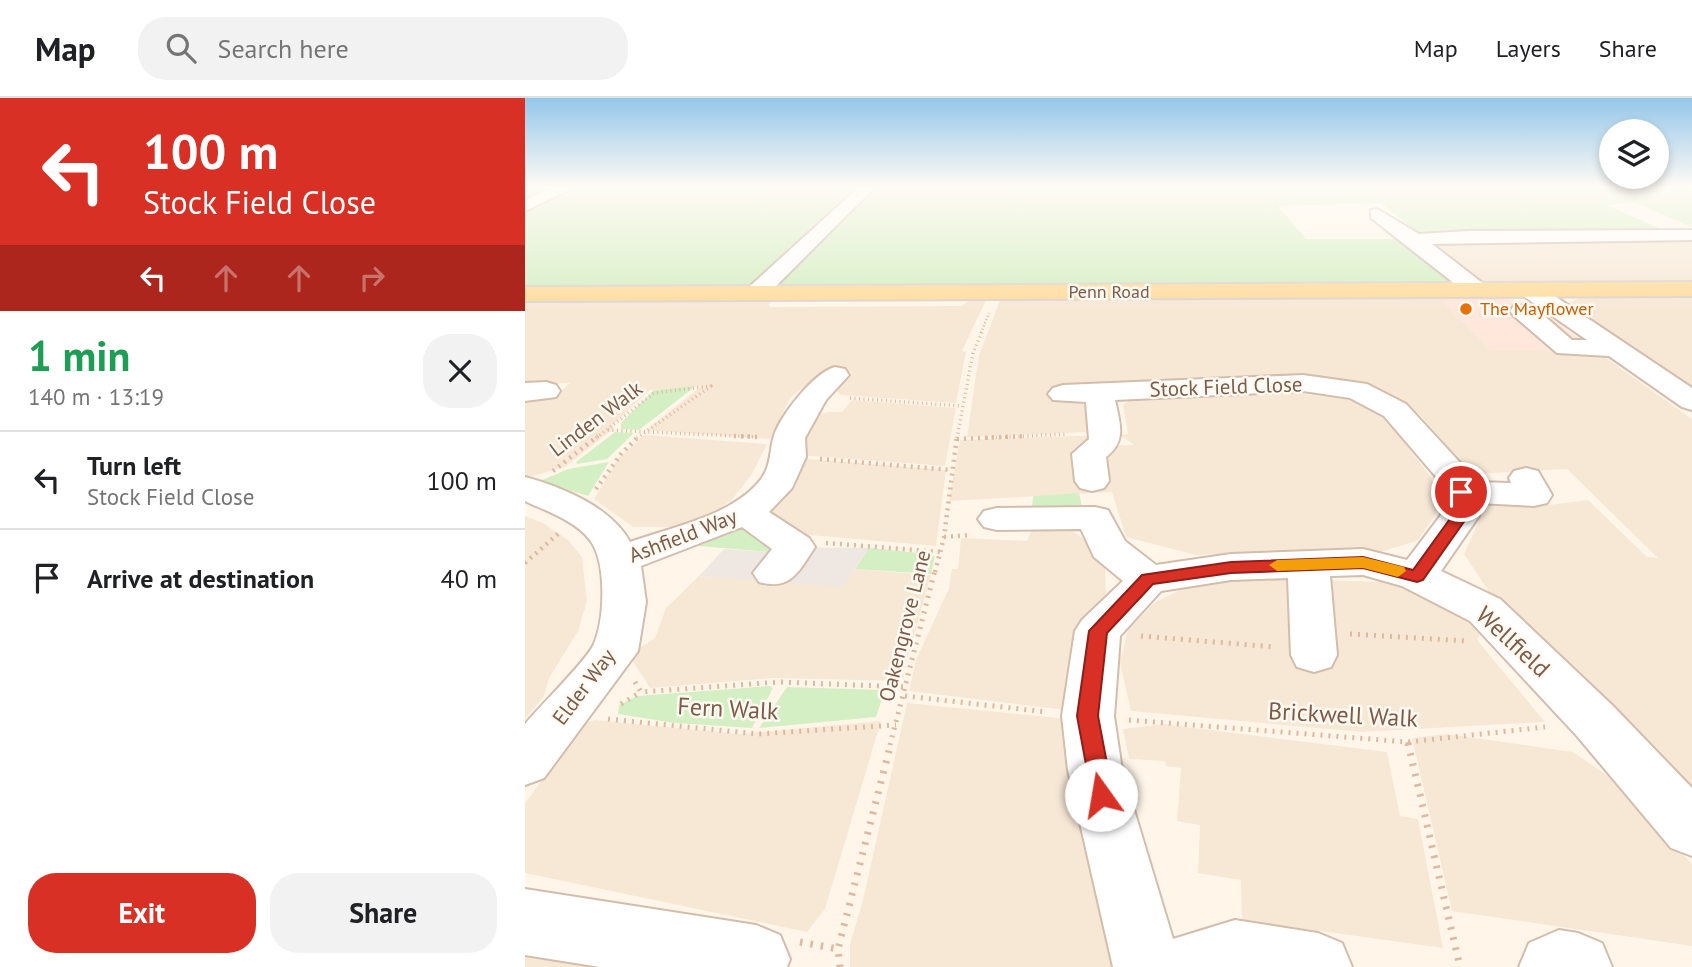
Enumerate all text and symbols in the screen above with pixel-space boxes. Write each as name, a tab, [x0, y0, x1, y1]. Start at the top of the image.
search box	[138, 17, 628, 80]
text: Map	[35, 27, 96, 70]
icon: search	[162, 29, 200, 67]
text: Search here	[218, 32, 349, 65]
text: Map	[1414, 33, 1458, 64]
text: Layers	[1496, 33, 1561, 64]
text: Share	[1599, 33, 1657, 64]
text: 100 m	[143, 119, 278, 183]
map controls	[1599, 119, 1669, 189]
button: layers	[1599, 119, 1669, 189]
icon: left	[28, 126, 119, 217]
text: Stock Field Close	[143, 181, 376, 223]
icon: left	[134, 259, 172, 297]
icon: ahead	[207, 259, 245, 297]
icon: ahead	[280, 259, 318, 297]
icon: right	[353, 259, 391, 297]
street label: Penn Road	[1068, 280, 1150, 303]
place label: The Mayflower	[1480, 297, 1594, 320]
marker: The Mayflower	[1458, 301, 1474, 317]
text: 1 min	[28, 328, 130, 383]
button: close	[423, 334, 497, 408]
street label: Stock Field Close	[1149, 370, 1303, 403]
street label: Linden Walk	[544, 375, 648, 462]
text: 140 m · 13:19	[28, 382, 164, 411]
text: Turn left	[87, 449, 181, 482]
icon: left	[28, 461, 66, 499]
pin	[1431, 462, 1491, 522]
text: 100 m	[426, 464, 497, 497]
icon: arrive	[1442, 473, 1480, 511]
text: Stock Field Close	[87, 482, 254, 511]
street label: Ashfield Way	[625, 502, 741, 569]
street label: Oakengrove Lane	[873, 547, 936, 705]
icon: arrive	[28, 559, 66, 597]
text: Arrive at destination	[87, 562, 314, 595]
text: 40 m	[441, 562, 497, 595]
street label: Wellfield	[1470, 600, 1557, 684]
street label: Elder Way	[546, 643, 621, 730]
street label: Fern Walk	[677, 690, 780, 727]
street label: Brickwell Walk	[1267, 695, 1419, 734]
position arrow	[1064, 758, 1138, 832]
button: Exit	[28, 873, 256, 953]
button: Share	[270, 873, 497, 953]

